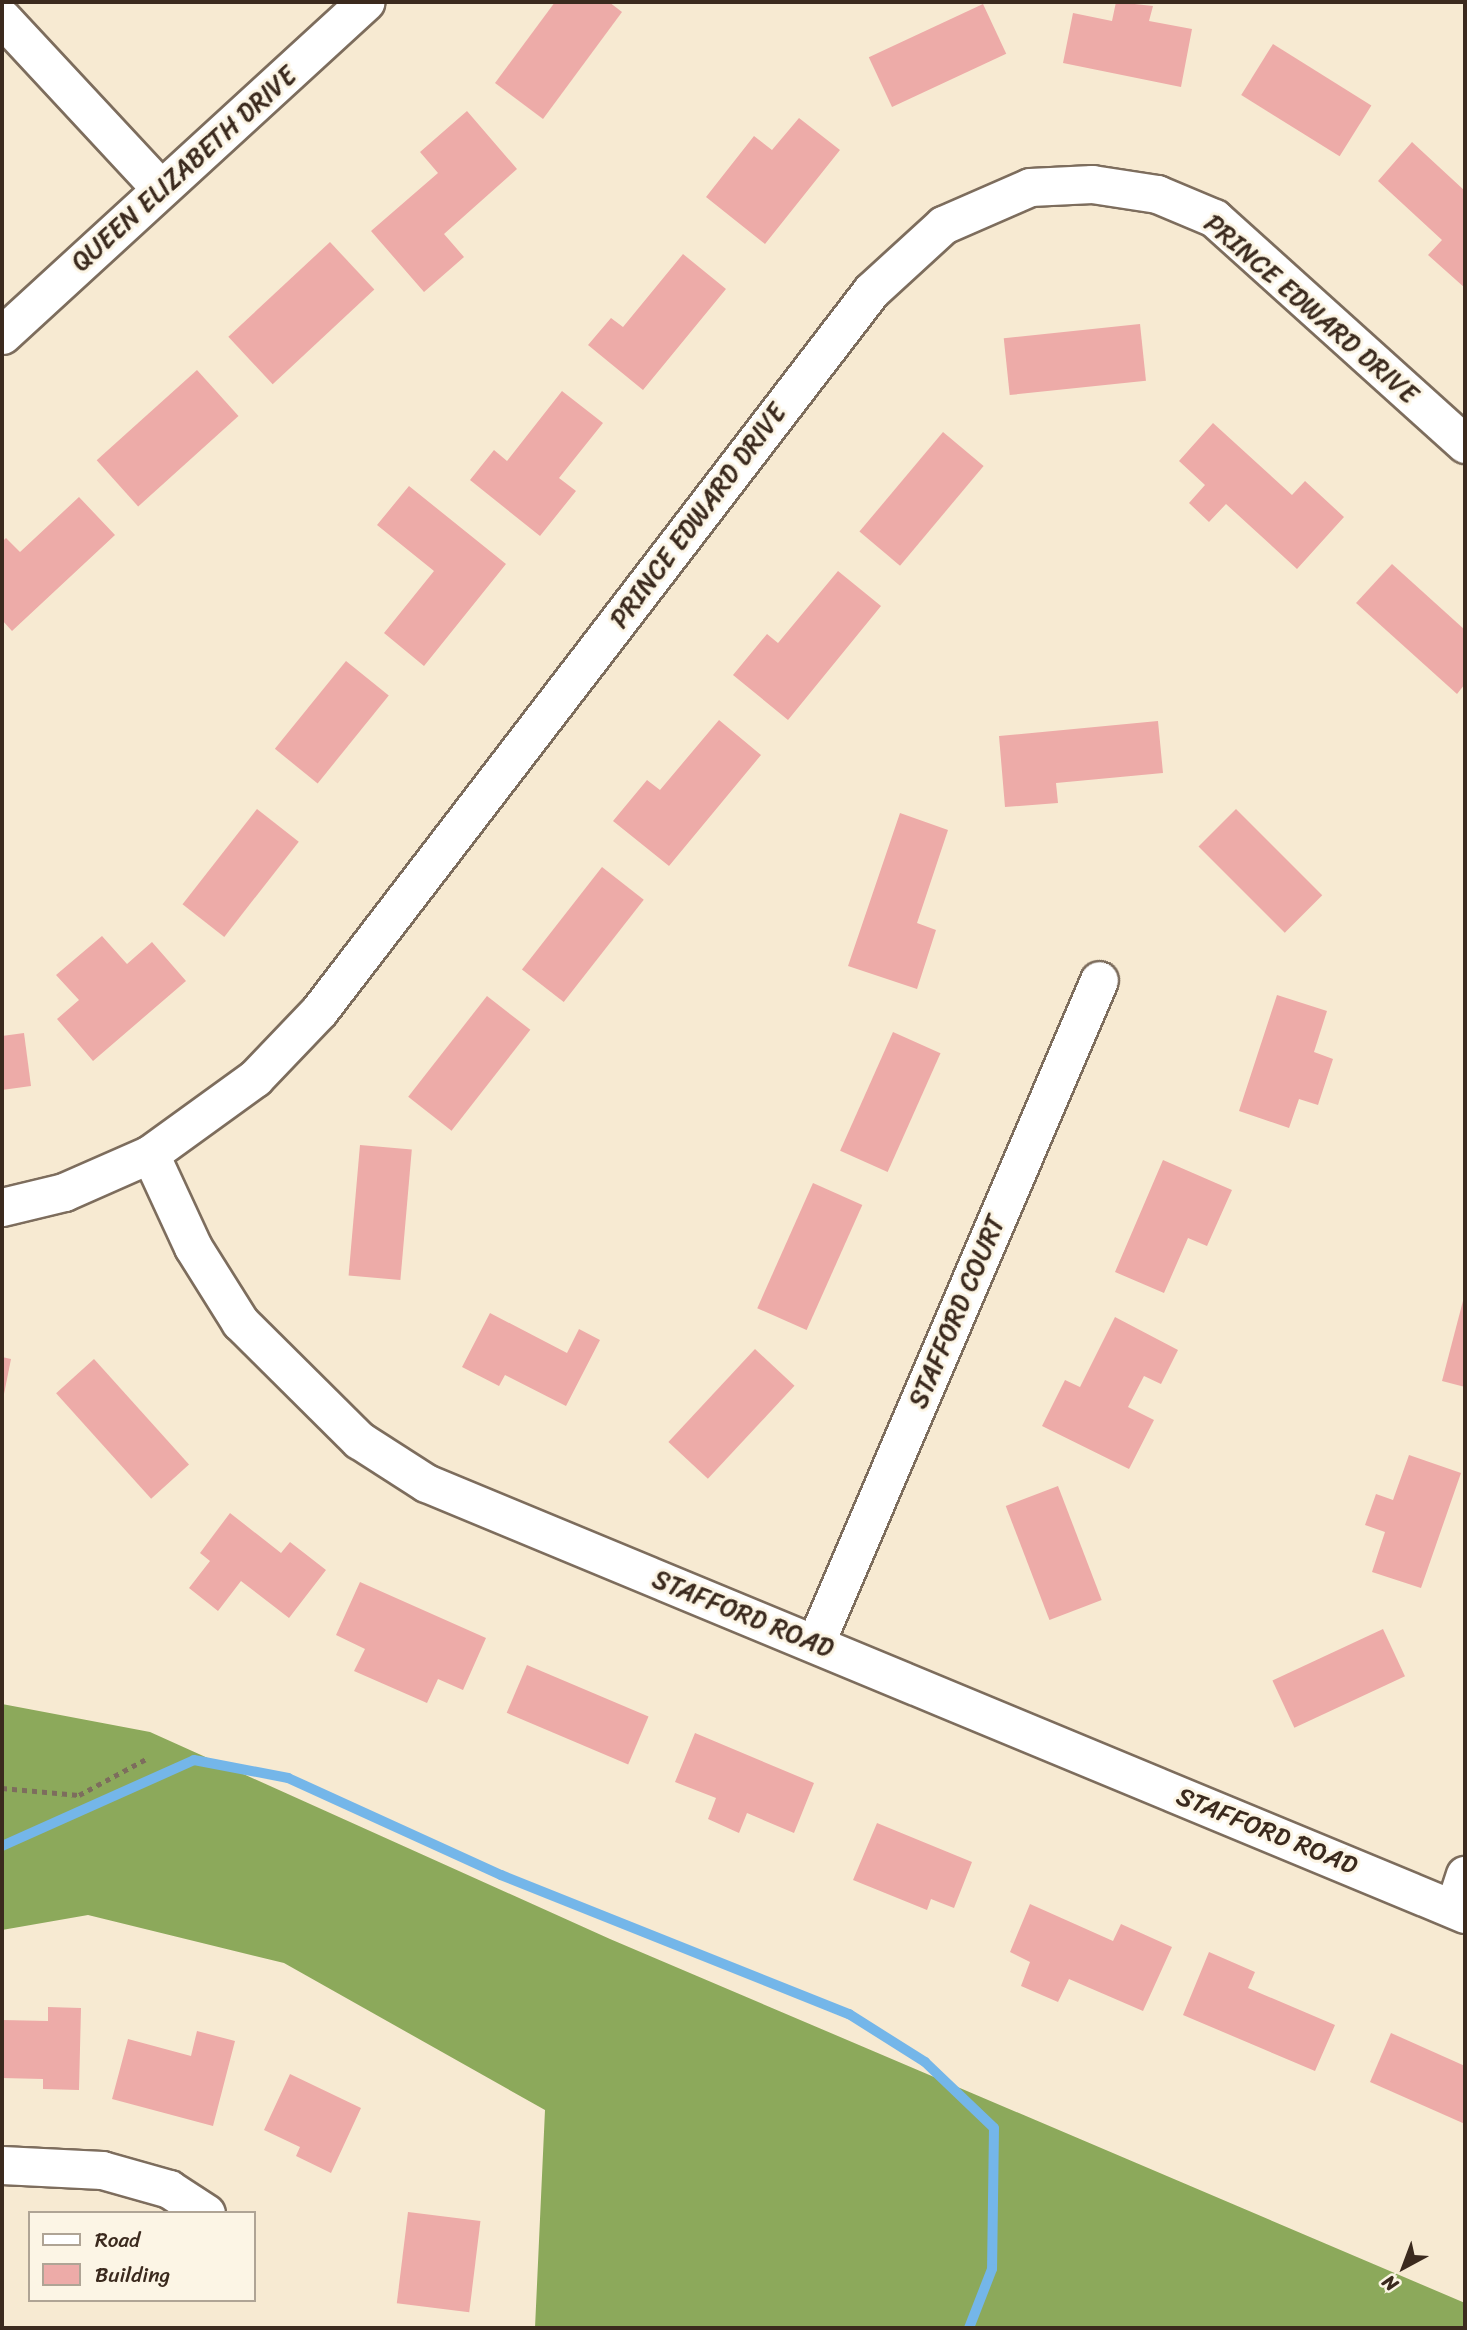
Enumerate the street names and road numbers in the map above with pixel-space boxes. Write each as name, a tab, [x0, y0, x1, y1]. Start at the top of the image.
street label: QUEEN ELIZABETH DRIVE	[63, 58, 305, 280]
street label: PRINCE EDWARD DRIVE	[1197, 207, 1425, 411]
street label: PRINCE EDWARD DRIVE	[603, 397, 793, 635]
street label: STAFFORD COURT	[902, 1211, 1012, 1413]
street label: STAFFORD ROAD	[648, 1563, 838, 1665]
street label: STAFFORD ROAD	[1172, 1780, 1362, 1882]

